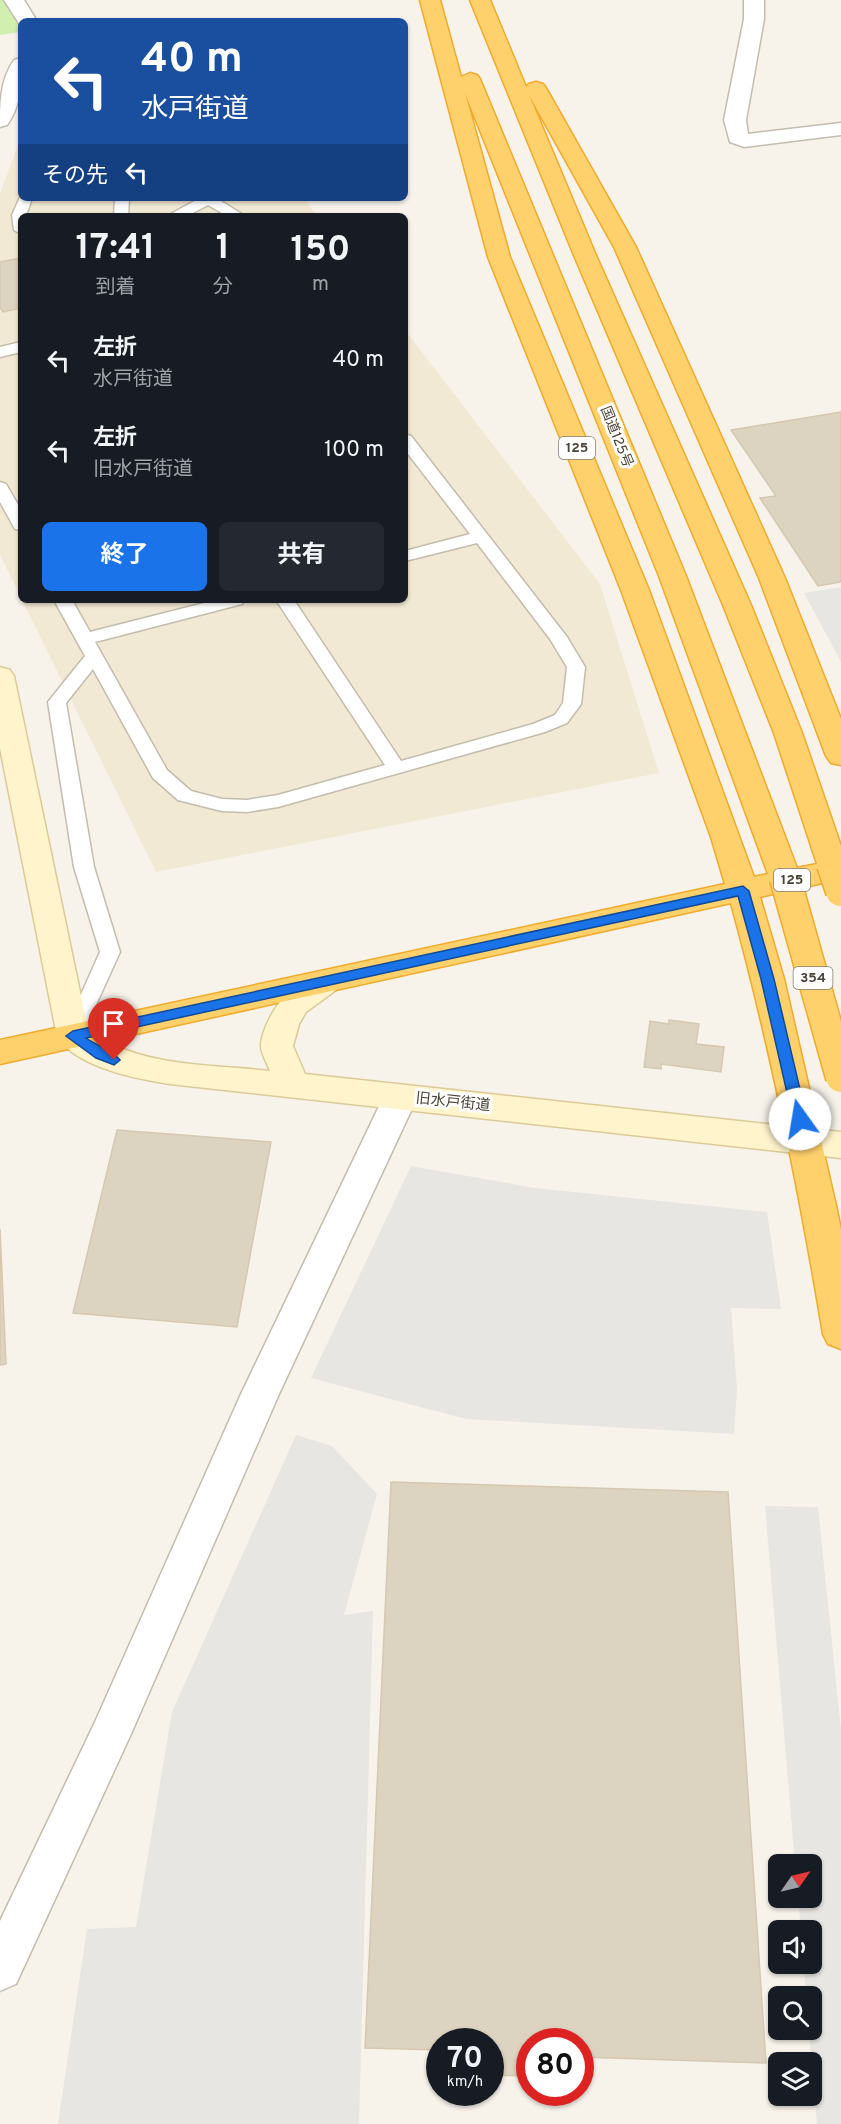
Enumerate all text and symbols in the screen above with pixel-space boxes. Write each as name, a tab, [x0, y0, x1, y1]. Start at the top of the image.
text: 40 m	[141, 34, 243, 87]
icon: left	[42, 42, 120, 120]
text: 水戸街道	[141, 93, 249, 127]
icon: left	[120, 156, 153, 189]
text: その先	[42, 163, 108, 190]
text: 17:41	[76, 226, 156, 272]
text: 1	[216, 226, 230, 272]
text: 150	[291, 228, 351, 274]
text: m	[312, 272, 329, 298]
text: 到着	[96, 275, 136, 301]
text: 分	[213, 275, 233, 301]
text: 左折	[93, 335, 137, 362]
icon: left	[42, 344, 75, 377]
text: 40 m	[332, 347, 384, 374]
text: 水戸街道	[93, 367, 173, 393]
street label: 国道125号	[596, 404, 636, 470]
text: 左折	[93, 425, 137, 452]
icon: left	[42, 434, 75, 467]
text: 100 m	[324, 437, 384, 464]
road number: 125	[559, 437, 595, 459]
text: 旧水戸街道	[93, 457, 193, 483]
button: 終了	[42, 522, 207, 591]
button: 共有	[219, 522, 384, 591]
road number: 125	[774, 869, 810, 891]
road number: 354	[794, 967, 832, 989]
pin	[88, 998, 139, 1060]
icon: arrive	[97, 1007, 130, 1040]
position arrow	[768, 1087, 832, 1151]
street label: 旧水戸街道	[415, 1090, 491, 1116]
north arrow	[768, 1854, 822, 1908]
map controls	[768, 1854, 822, 2106]
button: sound	[768, 1920, 822, 1974]
button: search	[768, 1986, 822, 2040]
speed limit sign: 80	[516, 2028, 594, 2106]
text: 70	[447, 2041, 483, 2078]
button: layers	[768, 2052, 822, 2106]
text: km/h	[447, 2073, 483, 2092]

